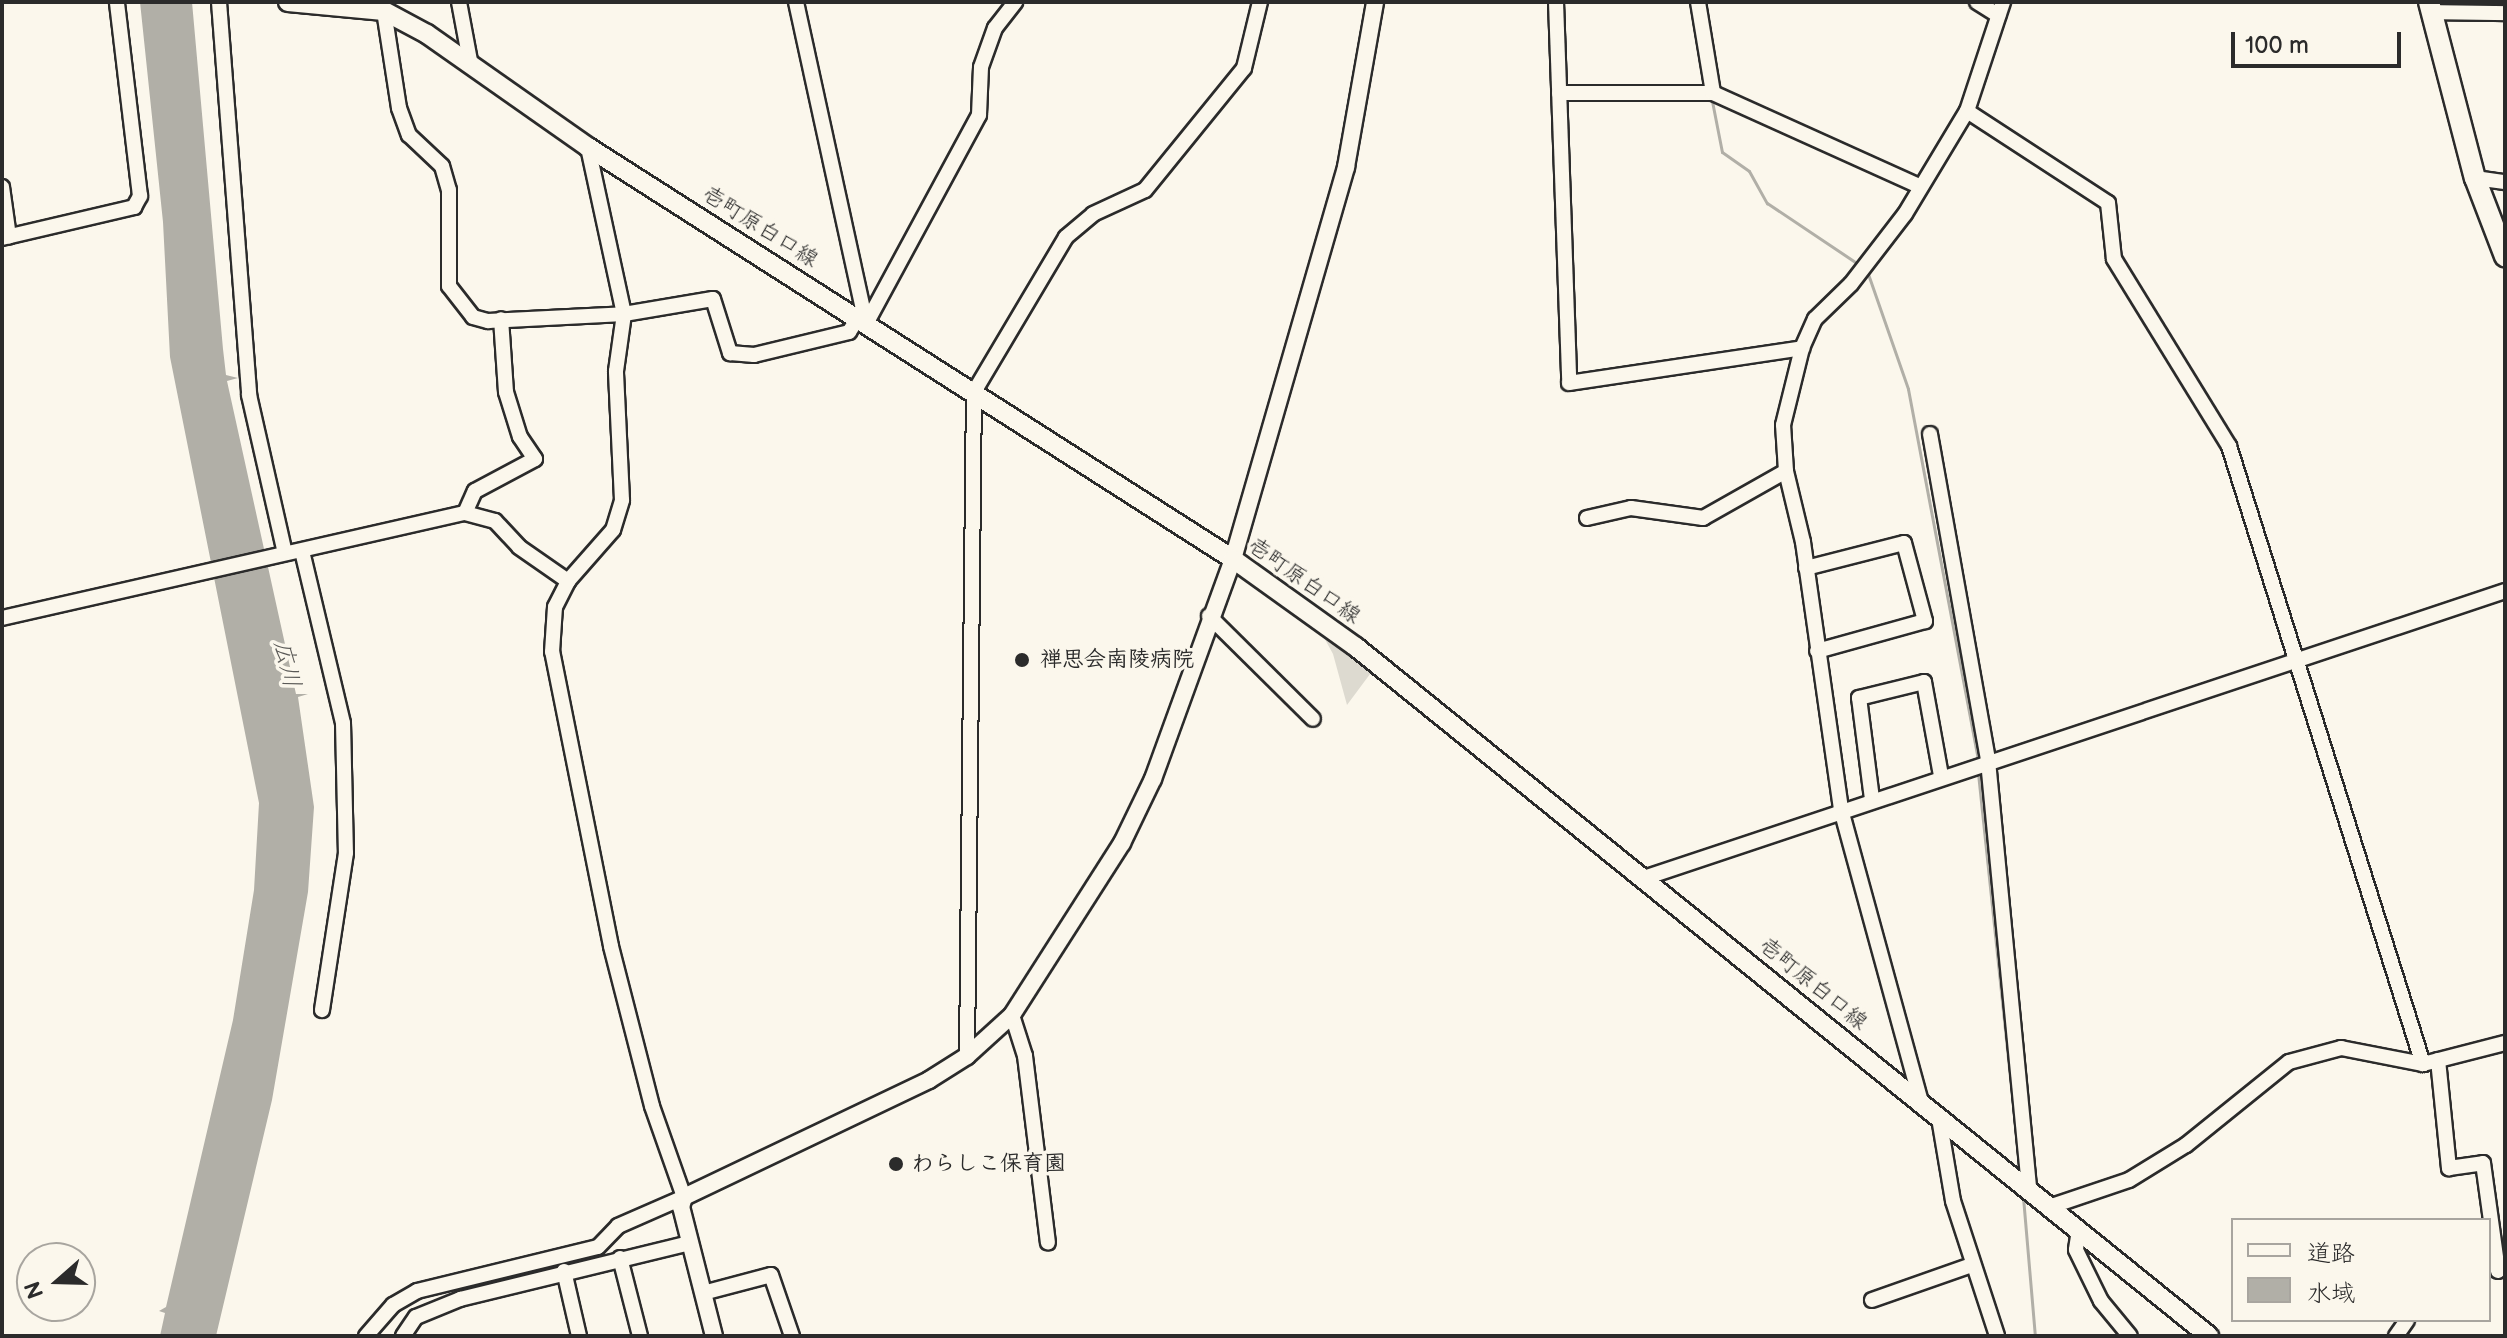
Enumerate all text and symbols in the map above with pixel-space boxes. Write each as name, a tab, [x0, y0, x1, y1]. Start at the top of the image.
scale bar	[2235, 16, 2405, 66]
text: 100 m	[2245, 31, 2309, 60]
street label: 壱町原白口線	[697, 181, 823, 273]
street label: 壱町原白口線	[1242, 532, 1366, 630]
water label: 広川	[268, 637, 306, 691]
place label: 禅思会南陵病院	[1040, 647, 1194, 673]
marker: 禅思会南陵病院	[1011, 649, 1033, 671]
street label: 壱町原白口線	[1753, 932, 1873, 1036]
place label: わらしこ保育園	[912, 1151, 1066, 1177]
marker: わらしこ保育園	[887, 1155, 905, 1173]
legend	[2231, 1218, 2491, 1322]
text: 道路	[2307, 1239, 2355, 1268]
north arrow	[16, 1242, 96, 1322]
text: N	[19, 1277, 50, 1302]
text: 水域	[2307, 1279, 2355, 1308]

